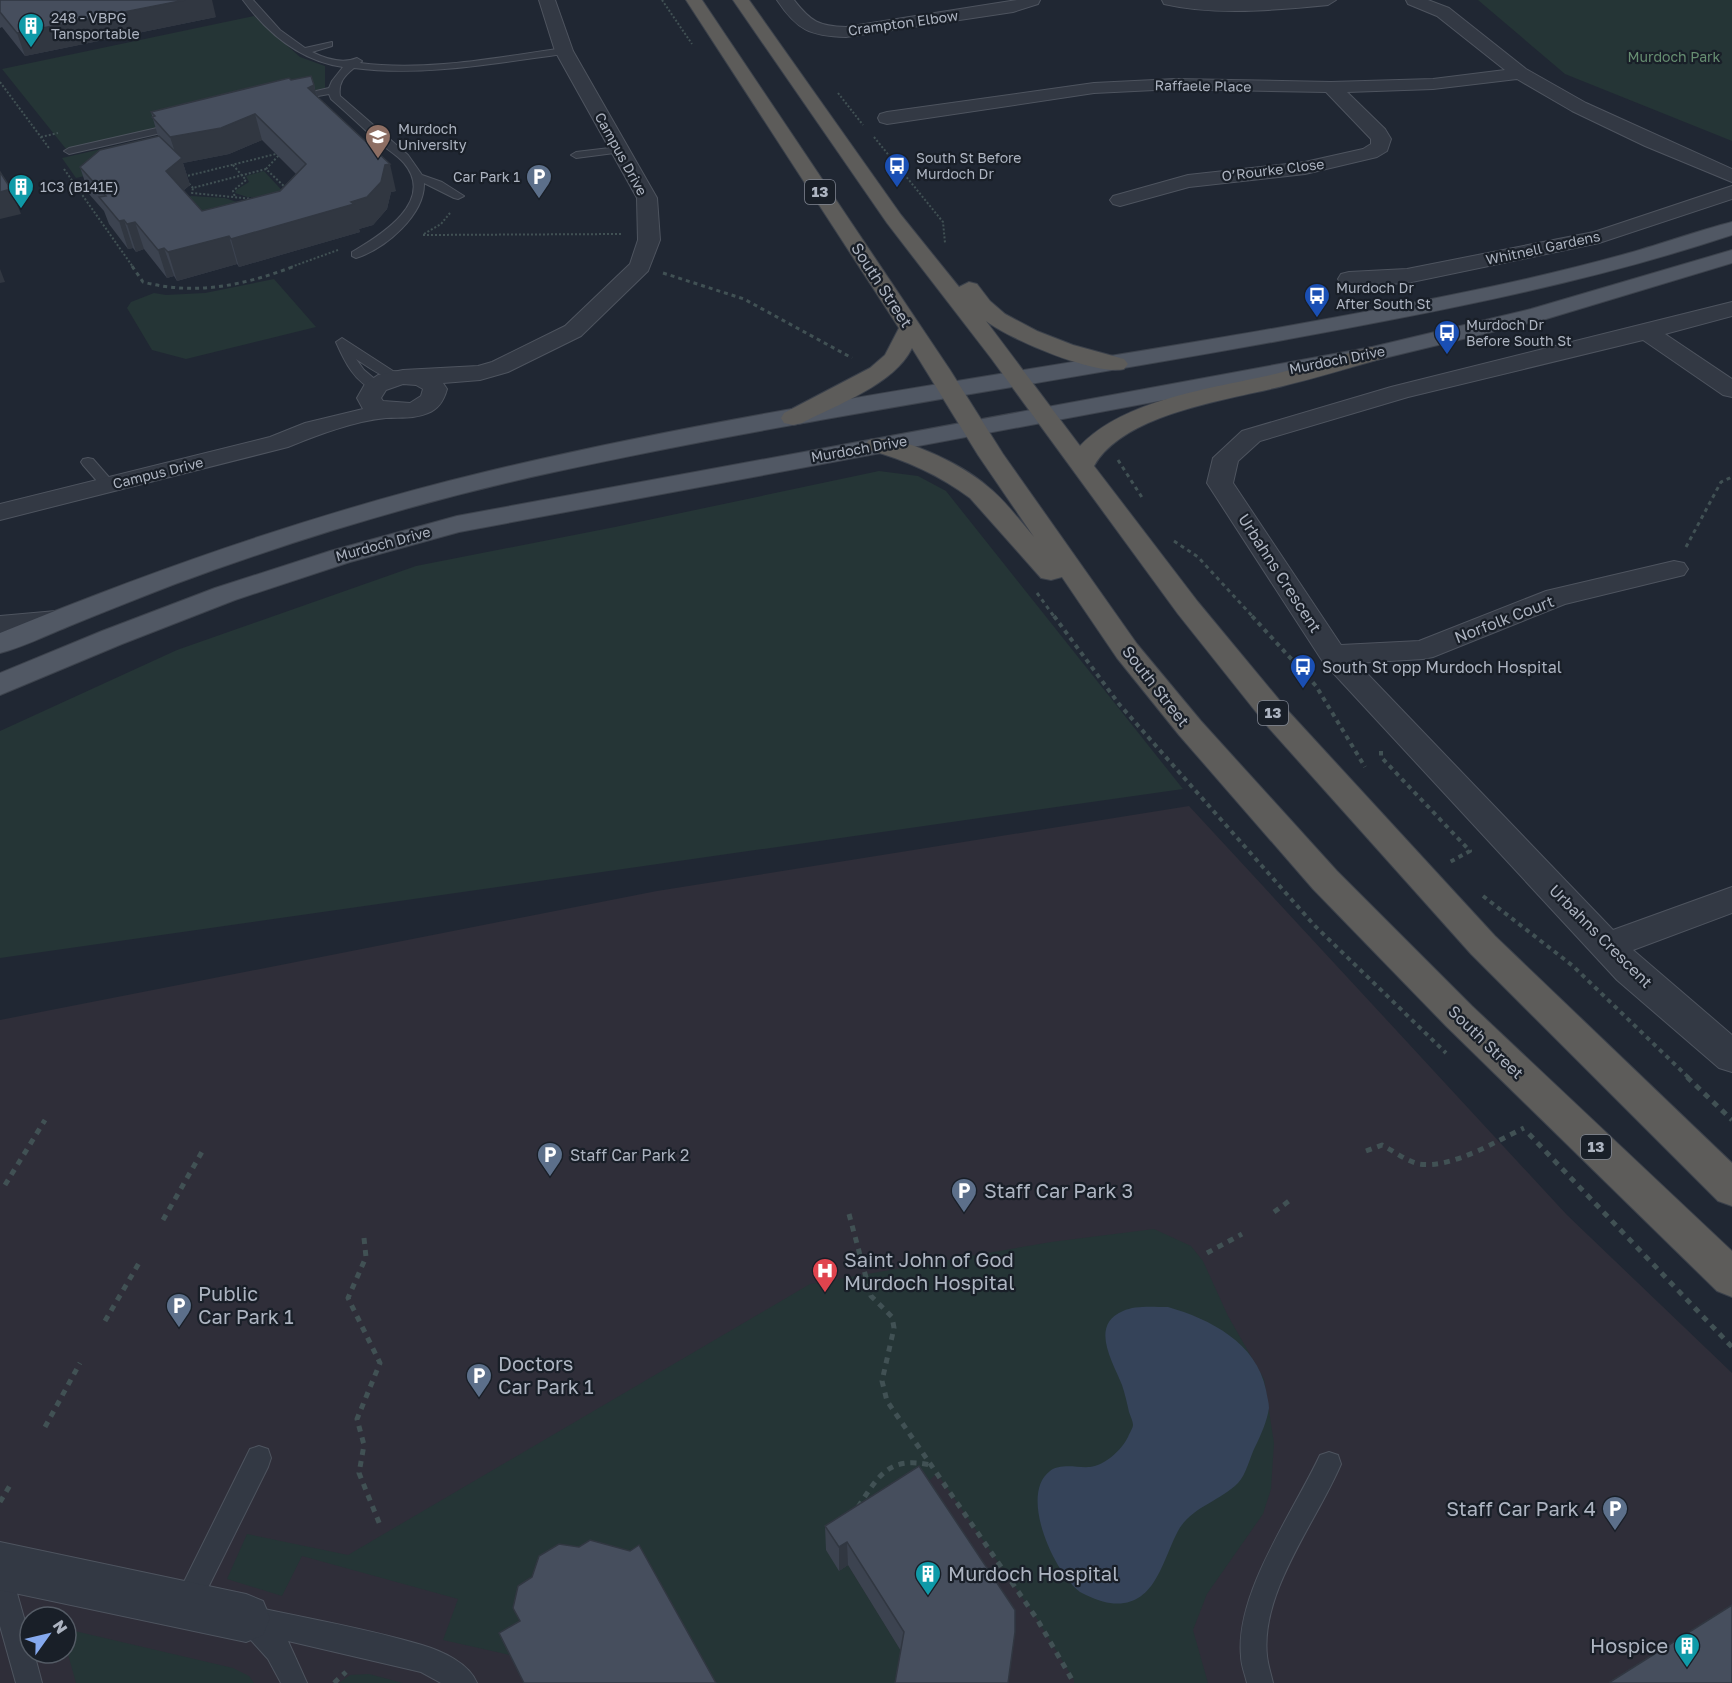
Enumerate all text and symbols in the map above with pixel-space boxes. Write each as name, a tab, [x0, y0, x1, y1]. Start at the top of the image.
street label: Crampton Elbow	[847, 6, 959, 39]
place label: 248 - VBPG Tansportable	[51, 9, 140, 42]
building icon: 248 - VBPG Tansportable	[16, 11, 46, 49]
park label: Murdoch Park	[1628, 48, 1721, 65]
street label: Raffaele Place	[1155, 76, 1251, 95]
street label: Campus Drive	[592, 109, 651, 198]
place label: Murdoch University	[398, 120, 467, 153]
school or university icon: Murdoch University	[363, 122, 393, 160]
place label: South St Before Murdoch Dr	[916, 149, 1022, 182]
bus stop icon: South St Before Murdoch Dr	[882, 151, 912, 189]
street label: O’Rourke Close	[1221, 155, 1325, 184]
parking icon: Car Park 1	[524, 162, 554, 200]
place label: Car Park 1	[453, 168, 520, 185]
building icon: 1C3 (B141E)	[6, 172, 36, 210]
place label: 1C3 (B141E)	[40, 178, 119, 195]
road number: 13	[805, 180, 835, 204]
street label: Whitnell Gardens	[1484, 227, 1602, 268]
street label: South Street	[847, 239, 917, 331]
place label: Murdoch Dr After South St	[1336, 279, 1431, 312]
bus stop icon: Murdoch Dr After South St	[1302, 281, 1332, 319]
place label: Murdoch Dr Before South St	[1466, 316, 1572, 349]
bus stop icon: Murdoch Dr Before South St	[1432, 318, 1462, 356]
street label: Murdoch Drive	[1288, 342, 1386, 377]
street label: Murdoch Drive	[810, 432, 908, 465]
street label: Campus Drive	[111, 453, 205, 492]
street label: Urbahns Crescent	[1234, 510, 1326, 636]
street label: Murdoch Drive	[334, 523, 432, 564]
street label: Norfolk Court	[1451, 591, 1557, 647]
street label: South Street	[1118, 642, 1194, 730]
bus stop icon: South St opp Murdoch Hospital	[1288, 652, 1318, 690]
place label: South St opp Murdoch Hospital	[1322, 657, 1562, 677]
road number: 13	[1258, 701, 1288, 725]
street label: Urbahns Crescent	[1545, 880, 1657, 992]
street label: South Street	[1444, 1001, 1528, 1083]
road number: 13	[1581, 1135, 1611, 1159]
parking icon: Staff Car Park 2	[535, 1140, 565, 1178]
place label: Staff Car Park 2	[570, 1145, 689, 1165]
parking icon: Staff Car Park 3	[949, 1176, 979, 1214]
place label: Staff Car Park 3	[984, 1178, 1133, 1202]
place label: Saint John of God Murdoch Hospital	[844, 1247, 1015, 1294]
hospital icon: Saint John of God Murdoch Hospital	[810, 1256, 840, 1294]
place label: Public Car Park 1	[198, 1281, 294, 1328]
parking icon: Public Car Park 1	[164, 1291, 194, 1329]
place label: Doctors Car Park 1	[498, 1351, 594, 1398]
parking icon: Doctors Car Park 1	[464, 1361, 494, 1399]
parking icon: Staff Car Park 4	[1600, 1494, 1630, 1532]
place label: Staff Car Park 4	[1446, 1496, 1596, 1520]
building icon: Murdoch Hospital	[913, 1559, 943, 1597]
place label: Murdoch Hospital	[948, 1561, 1119, 1585]
north arrow	[18, 1605, 78, 1665]
text: N	[49, 1616, 72, 1637]
building icon: Hospice	[1672, 1631, 1702, 1669]
place label: Hospice	[1590, 1633, 1668, 1657]

